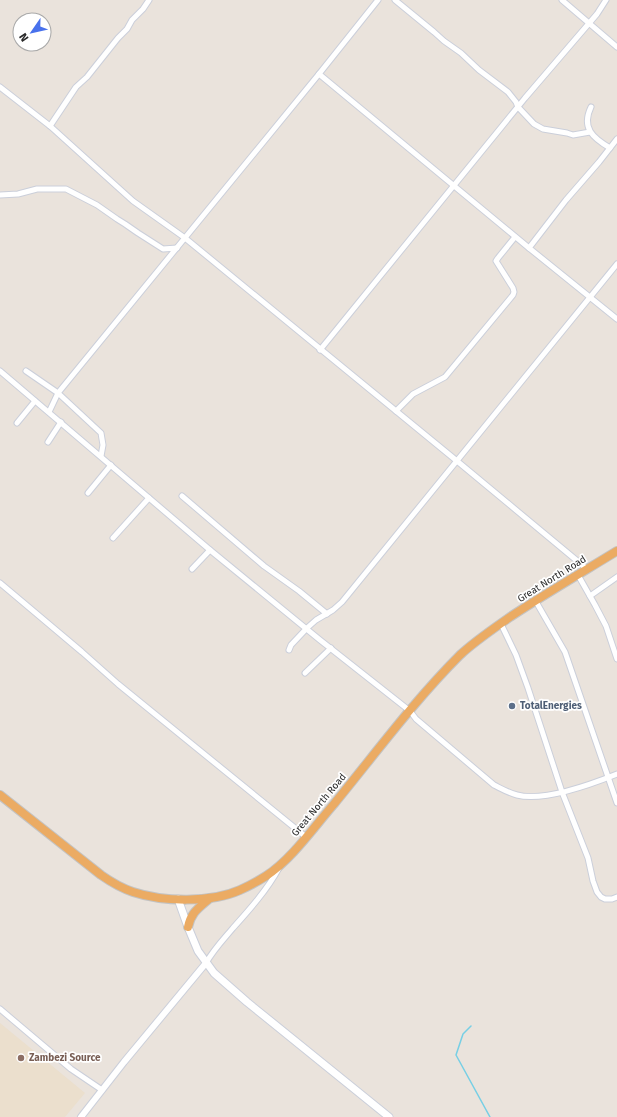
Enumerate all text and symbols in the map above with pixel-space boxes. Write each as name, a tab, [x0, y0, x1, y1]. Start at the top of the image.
north arrow	[12, 12, 52, 52]
text: N	[17, 31, 32, 44]
street label: Great North Road	[515, 553, 589, 605]
place label: TotalEnergies	[520, 700, 582, 712]
marker: TotalEnergies	[507, 701, 517, 711]
street label: Great North Road	[289, 771, 349, 839]
place label: Zambezi Source	[29, 1052, 101, 1064]
marker: Zambezi Source	[16, 1053, 26, 1063]

